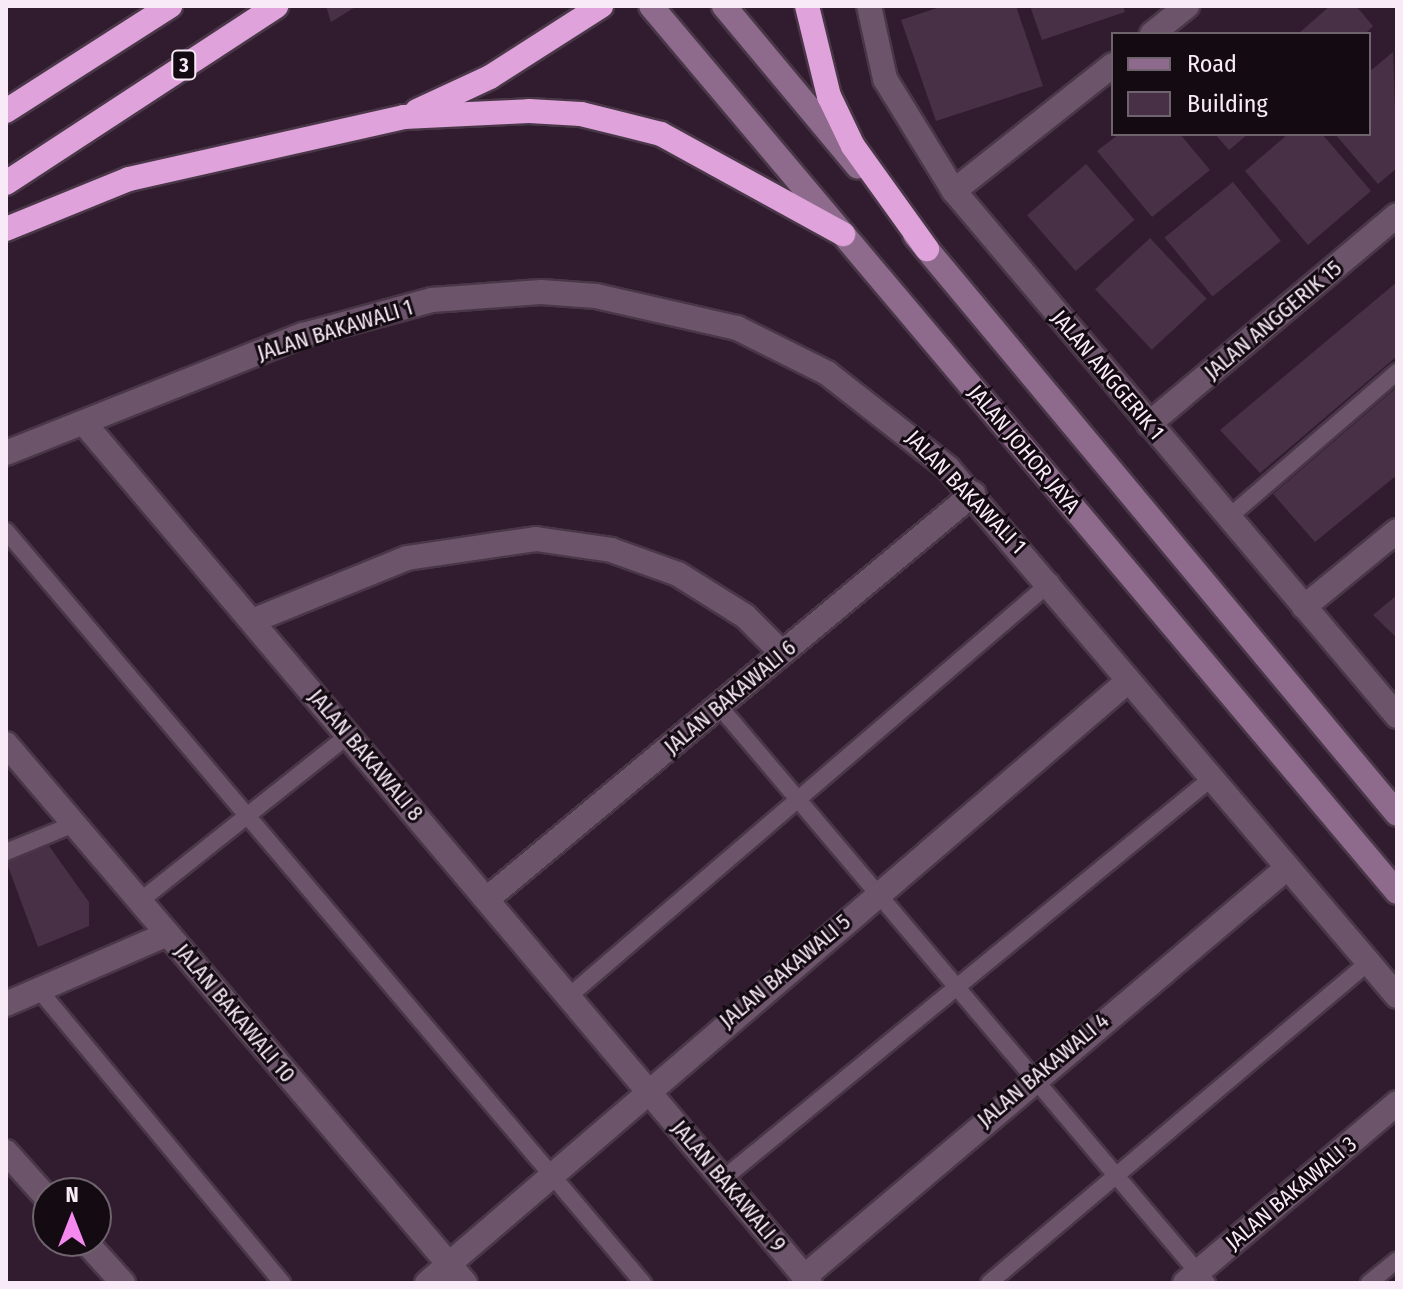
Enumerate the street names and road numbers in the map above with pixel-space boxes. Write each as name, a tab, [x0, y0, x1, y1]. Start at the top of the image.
road number: 3	[170, 49, 198, 81]
street label: JALAN ANGGERIK 15	[1199, 255, 1347, 385]
street label: JALAN BAKAWALI 1	[254, 294, 416, 366]
street label: JALAN ANGGERIK 1	[1046, 305, 1170, 445]
street label: JALAN JOHOR JAYA	[963, 379, 1085, 519]
street label: JALAN BAKAWALI 1	[900, 425, 1032, 559]
street label: JALAN BAKAWALI 6	[659, 634, 801, 760]
street label: JALAN BAKAWALI 8	[303, 684, 429, 826]
street label: JALAN BAKAWALI 5	[714, 909, 856, 1033]
street label: JALAN BAKAWALI 10	[169, 938, 301, 1088]
street label: JALAN BAKAWALI 4	[972, 1007, 1114, 1133]
street label: JALAN BAKAWALI 9	[666, 1115, 792, 1257]
street label: JALAN BAKAWALI 3	[1220, 1131, 1362, 1255]

